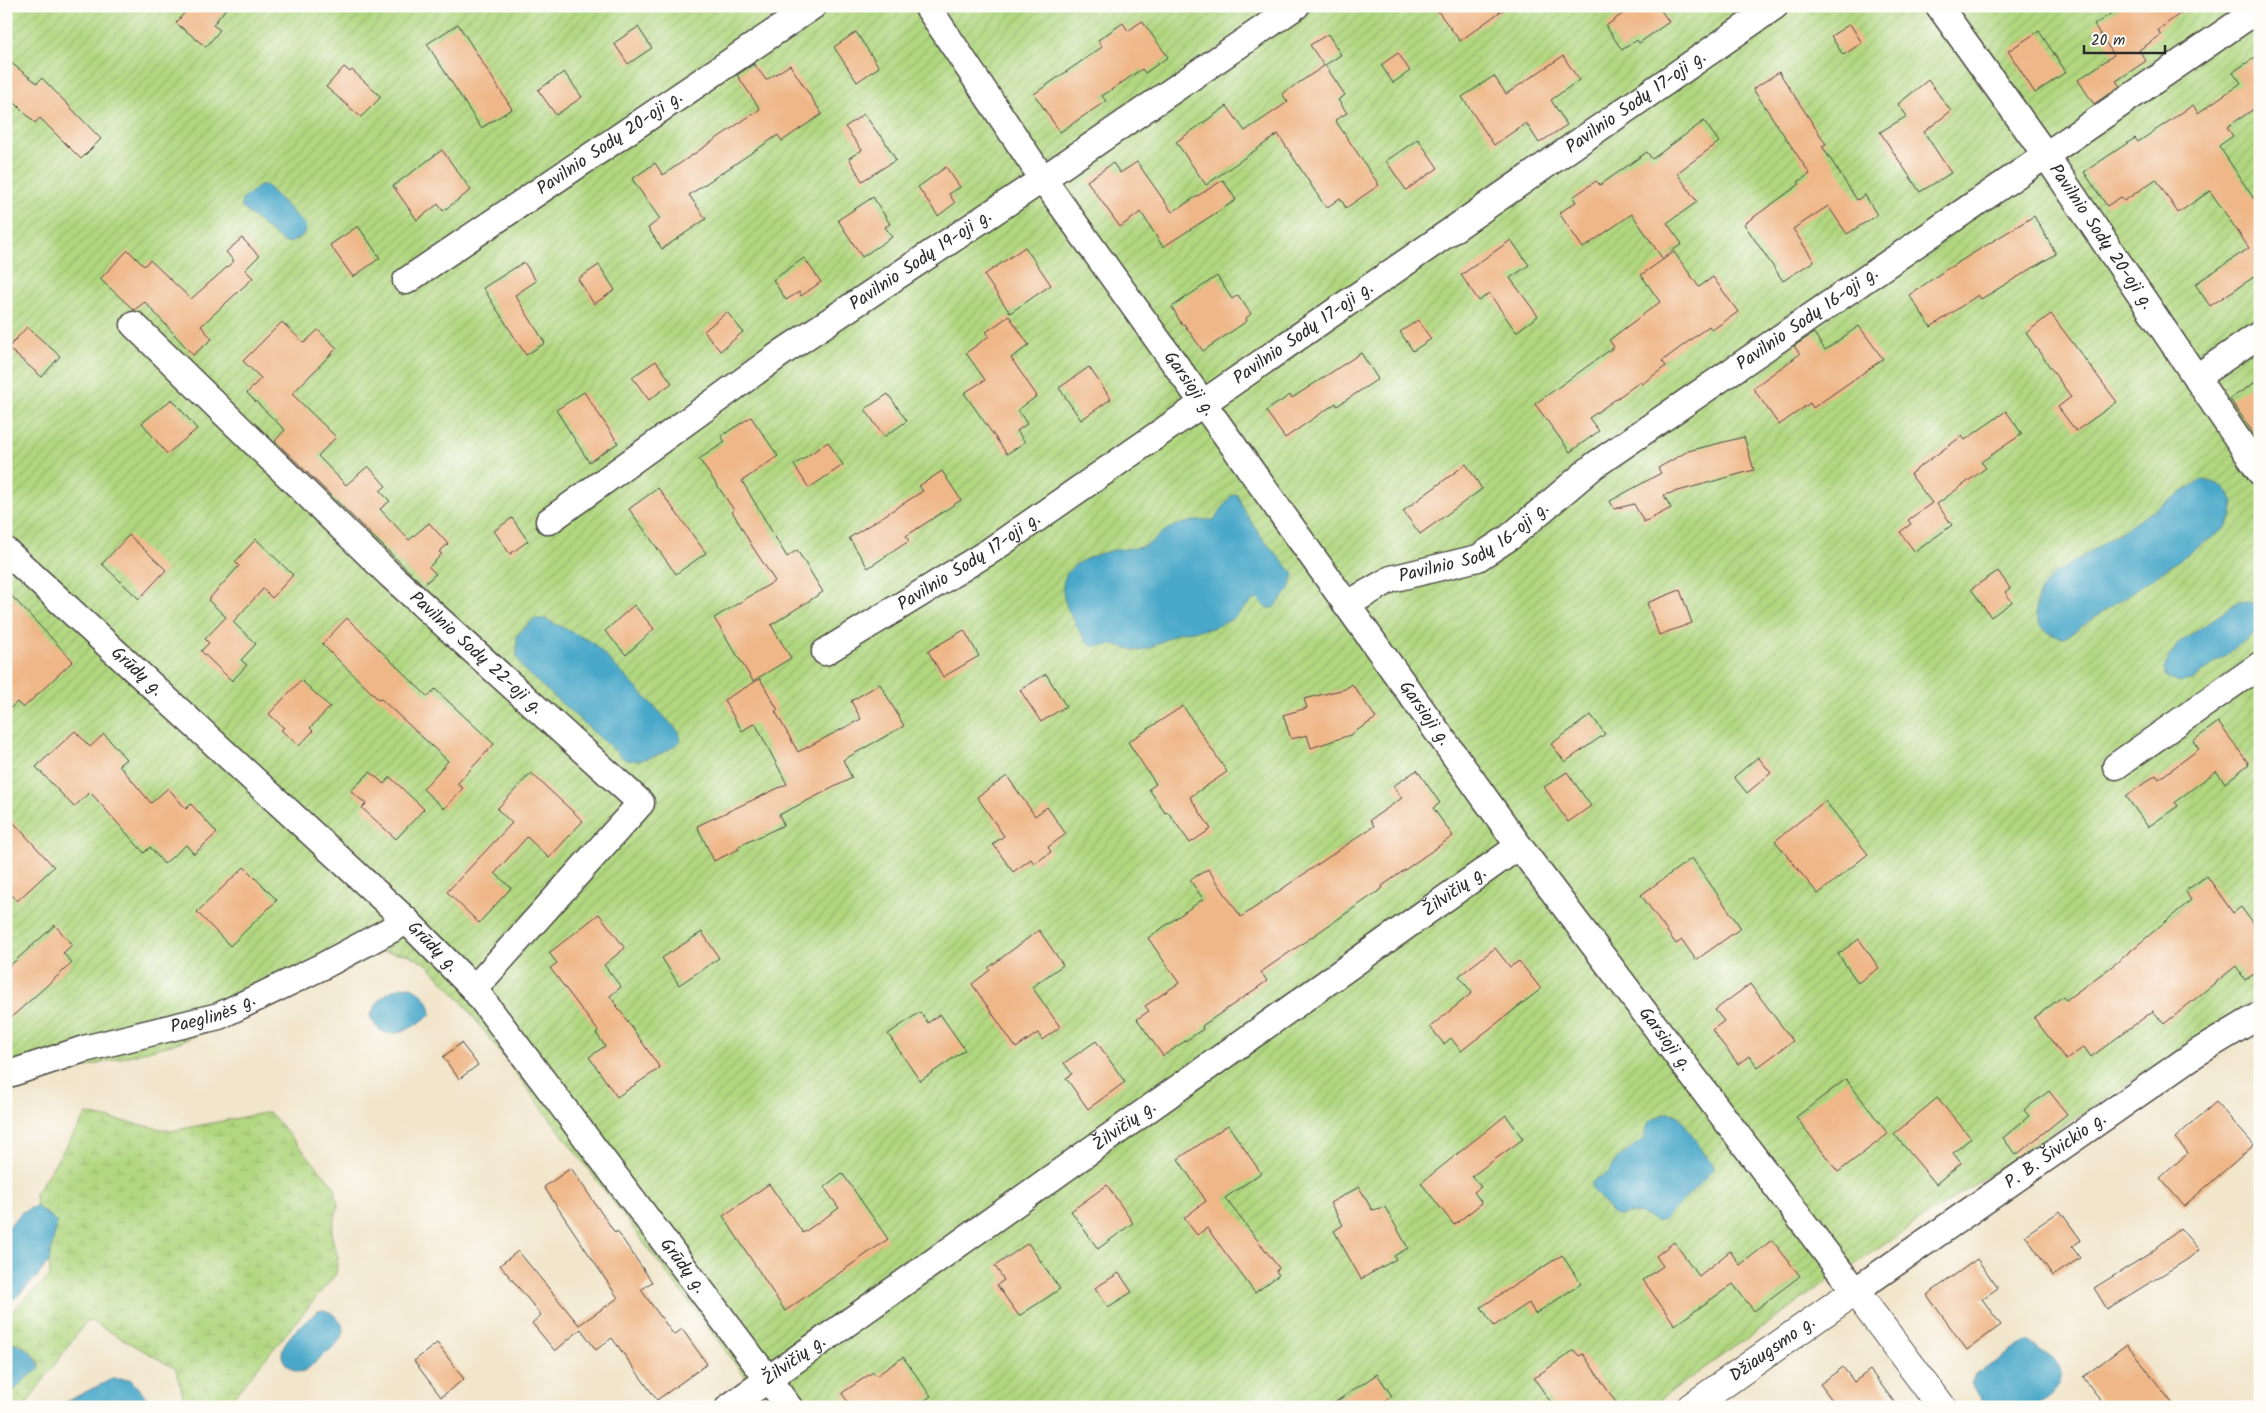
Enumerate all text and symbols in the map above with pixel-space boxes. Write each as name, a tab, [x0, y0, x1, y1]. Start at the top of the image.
scale bar	[2084, 22, 2165, 54]
text: 20 m	[2091, 29, 2125, 53]
street label: Pavilnio Sodų 17-oji g.	[1560, 43, 1712, 162]
street label: Pavilnio Sodų 20-oji g.	[531, 83, 689, 203]
street label: Pavilnio Sodų 20-oji g.	[2041, 158, 2161, 316]
street label: Pavilnio Sodų 19-oji g.	[843, 202, 998, 319]
street label: Pavilnio Sodų 16-oji g.	[1730, 260, 1885, 378]
street label: Pavilnio Sodų 17-oji g.	[1227, 274, 1380, 393]
street label: Garsioji g.	[1156, 345, 1223, 423]
street label: Pavilnio Sodų 16-oji g.	[1396, 495, 1556, 591]
street label: Pavilnio Sodų 17-oji g.	[892, 505, 1047, 619]
street label: Pavilnio Sodų 22-oji g.	[402, 584, 550, 722]
street label: Grūdų g.	[104, 640, 170, 704]
street label: Garsioji g.	[1391, 675, 1458, 752]
street label: Žilvičių g.	[1417, 859, 1493, 925]
street label: Grūdų g.	[400, 914, 465, 980]
street label: Paeglinės g.	[167, 986, 261, 1042]
street label: Garsioji g.	[1631, 1001, 1699, 1078]
street label: Žilvičių g.	[1086, 1093, 1163, 1159]
street label: P. B. Šivickio g.	[1999, 1105, 2113, 1197]
street label: Grūdų g.	[652, 1232, 713, 1300]
street label: Džiaugsmo g.	[1724, 1309, 1822, 1390]
street label: Žilvičių g.	[756, 1328, 832, 1394]

